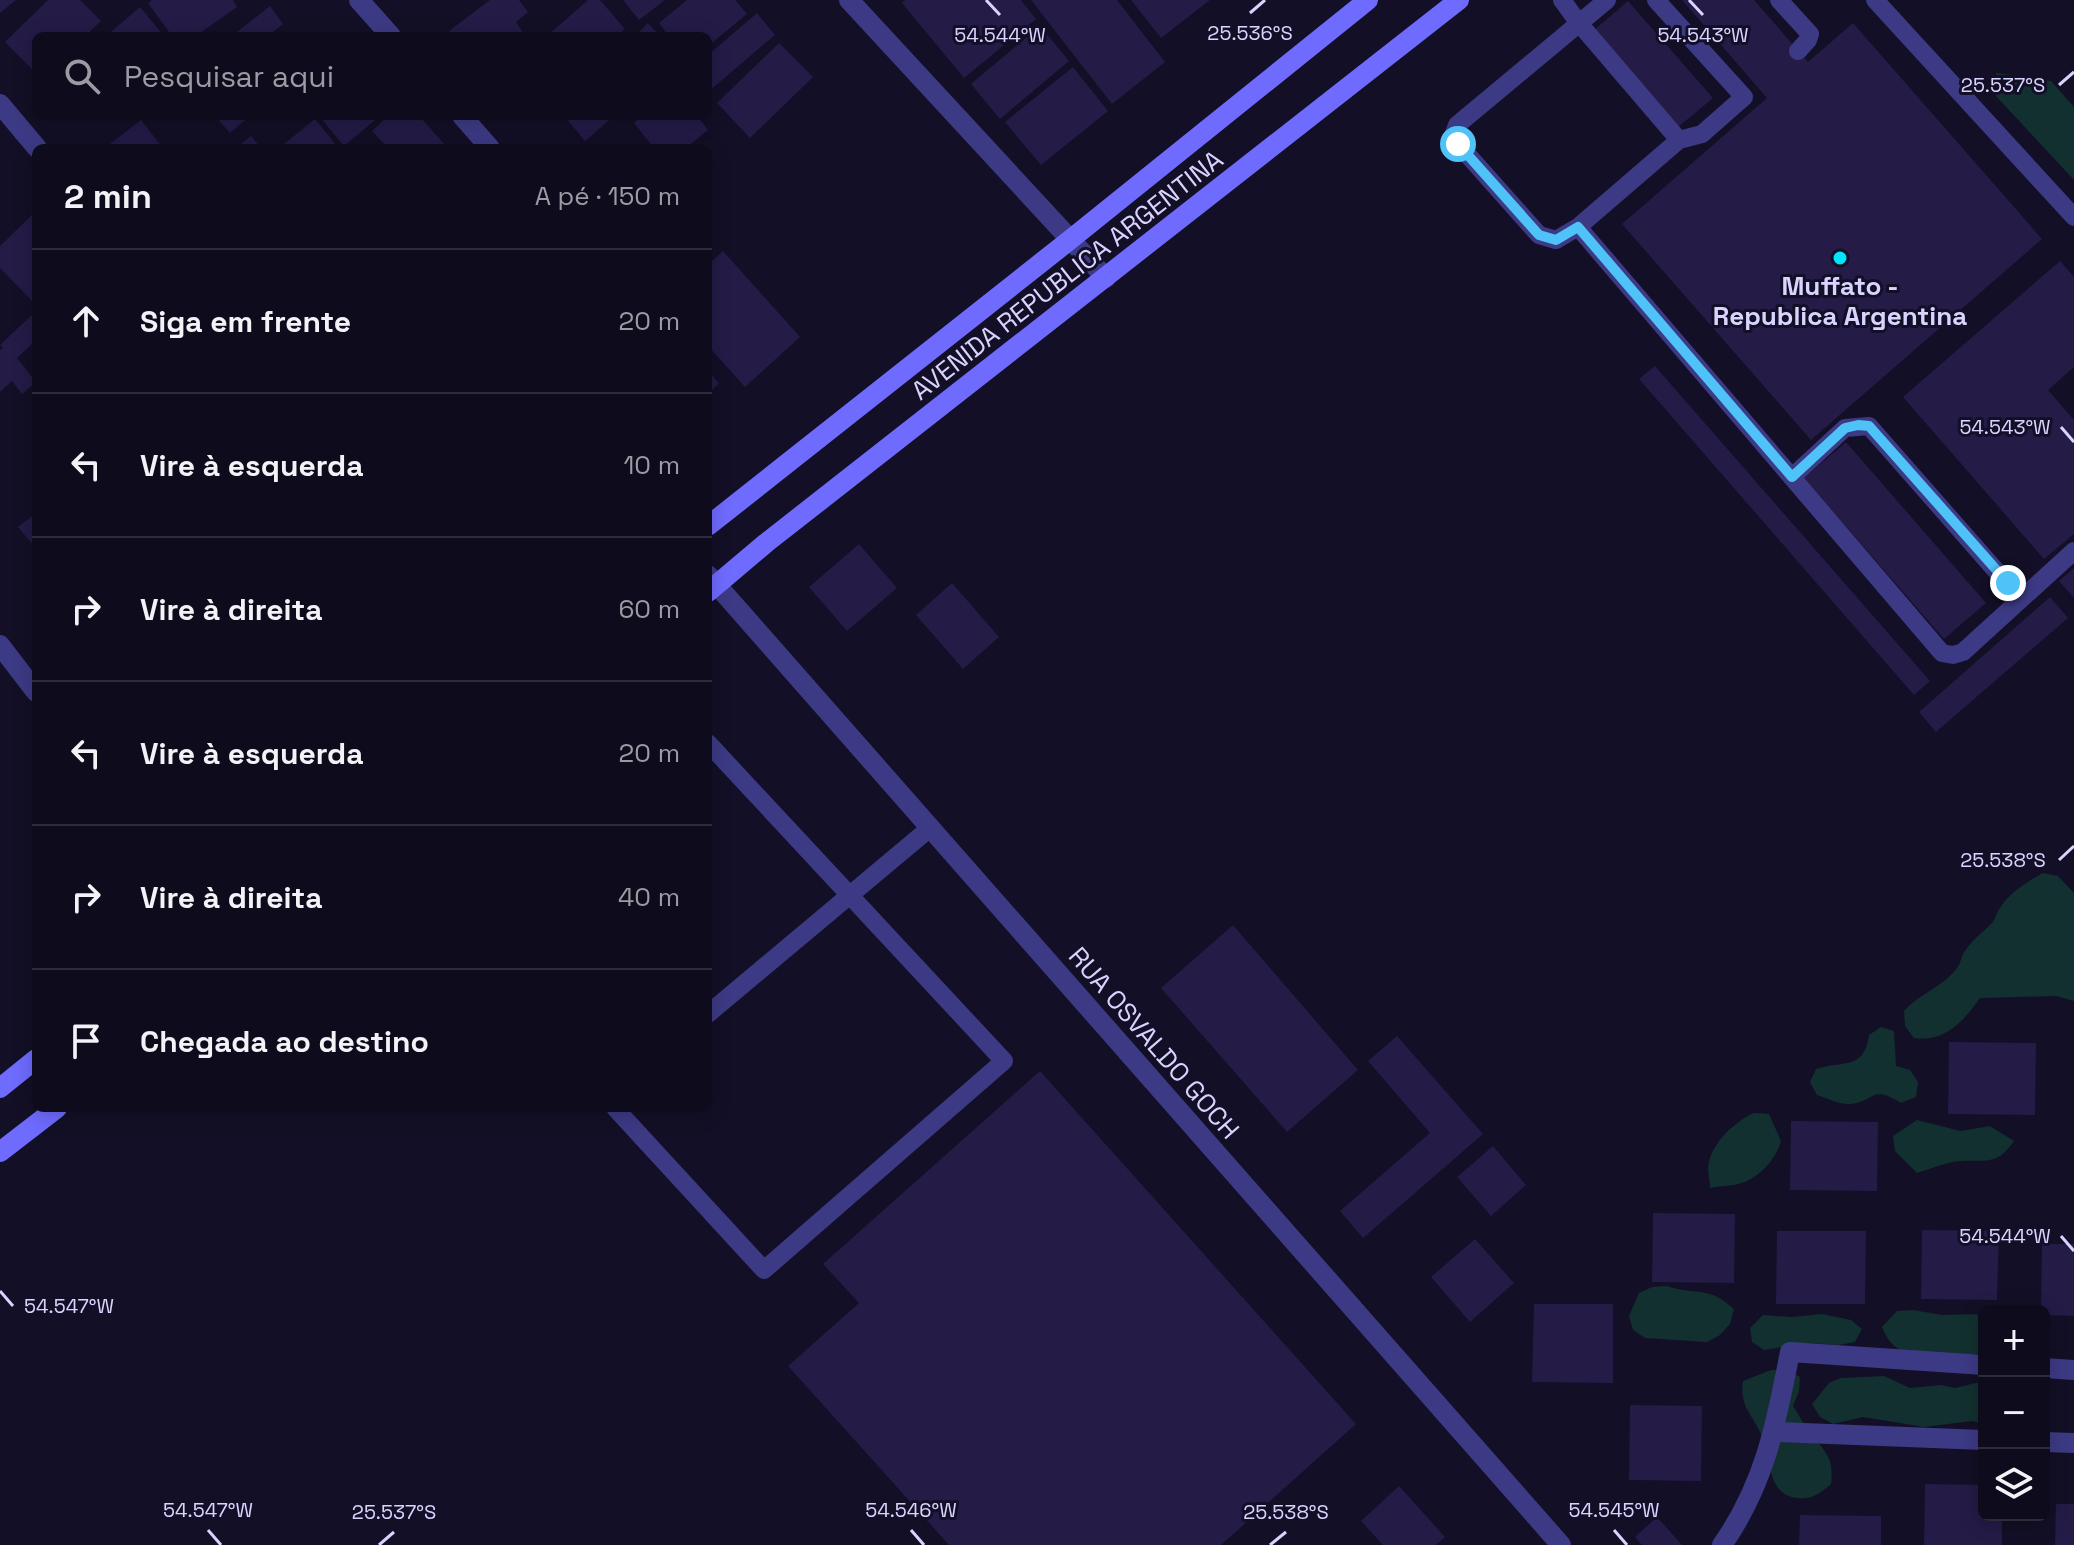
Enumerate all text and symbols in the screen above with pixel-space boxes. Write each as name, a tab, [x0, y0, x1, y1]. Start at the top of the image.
text: 25.536°S	[1207, 20, 1293, 46]
text: 54.544°W	[954, 22, 1046, 48]
text: 54.543°W	[1657, 22, 1749, 48]
search box	[32, 32, 712, 120]
icon: search	[60, 54, 104, 98]
text: Pesquisar aqui	[124, 57, 334, 96]
text: 25.537°S	[1961, 72, 2045, 98]
route start	[1440, 126, 1476, 162]
street label: AVENIDA REPUBLICA ARGENTINA	[904, 143, 1230, 407]
text: 2 min	[64, 175, 152, 218]
text: A pé · 150 m	[535, 179, 680, 213]
marker: Muffato - Republica Argentina	[1831, 249, 1849, 267]
place label: Muffato - Republica Argentina	[1713, 269, 1967, 333]
icon: ahead	[64, 299, 108, 343]
text: Siga em frente	[140, 302, 351, 341]
text: 20 m	[619, 304, 680, 338]
text: 54.543°W	[1959, 414, 2051, 440]
icon: left	[64, 443, 108, 487]
text: Vire à esquerda	[140, 446, 364, 485]
text: 10 m	[623, 448, 680, 482]
route end	[1990, 565, 2026, 601]
icon: right	[64, 587, 108, 631]
text: Vire à direita	[140, 590, 323, 629]
text: 60 m	[618, 592, 680, 626]
icon: left	[64, 731, 108, 775]
text: Vire à esquerda	[140, 734, 364, 773]
text: 20 m	[619, 736, 680, 770]
text: 25.538°S	[1960, 847, 2046, 873]
icon: right	[64, 875, 108, 919]
text: Vire à direita	[140, 878, 323, 917]
text: 40 m	[618, 880, 680, 914]
street label: RUA OSVALDO GOCH	[1061, 940, 1247, 1146]
icon: arrive	[64, 1019, 108, 1063]
text: Chegada ao destino	[140, 1022, 429, 1061]
text: 54.544°W	[1959, 1223, 2051, 1249]
text: 54.547°W	[24, 1293, 114, 1319]
map controls	[1978, 1305, 2050, 1521]
button: +	[1978, 1305, 2050, 1377]
button: −	[1978, 1377, 2050, 1449]
button: layers	[1978, 1449, 2050, 1521]
text: 54.547°W	[163, 1497, 253, 1523]
text: 54.546°W	[865, 1497, 957, 1523]
text: 54.545°W	[1568, 1497, 1660, 1523]
text: 25.537°S	[352, 1499, 436, 1525]
text: 25.538°S	[1243, 1499, 1329, 1525]

